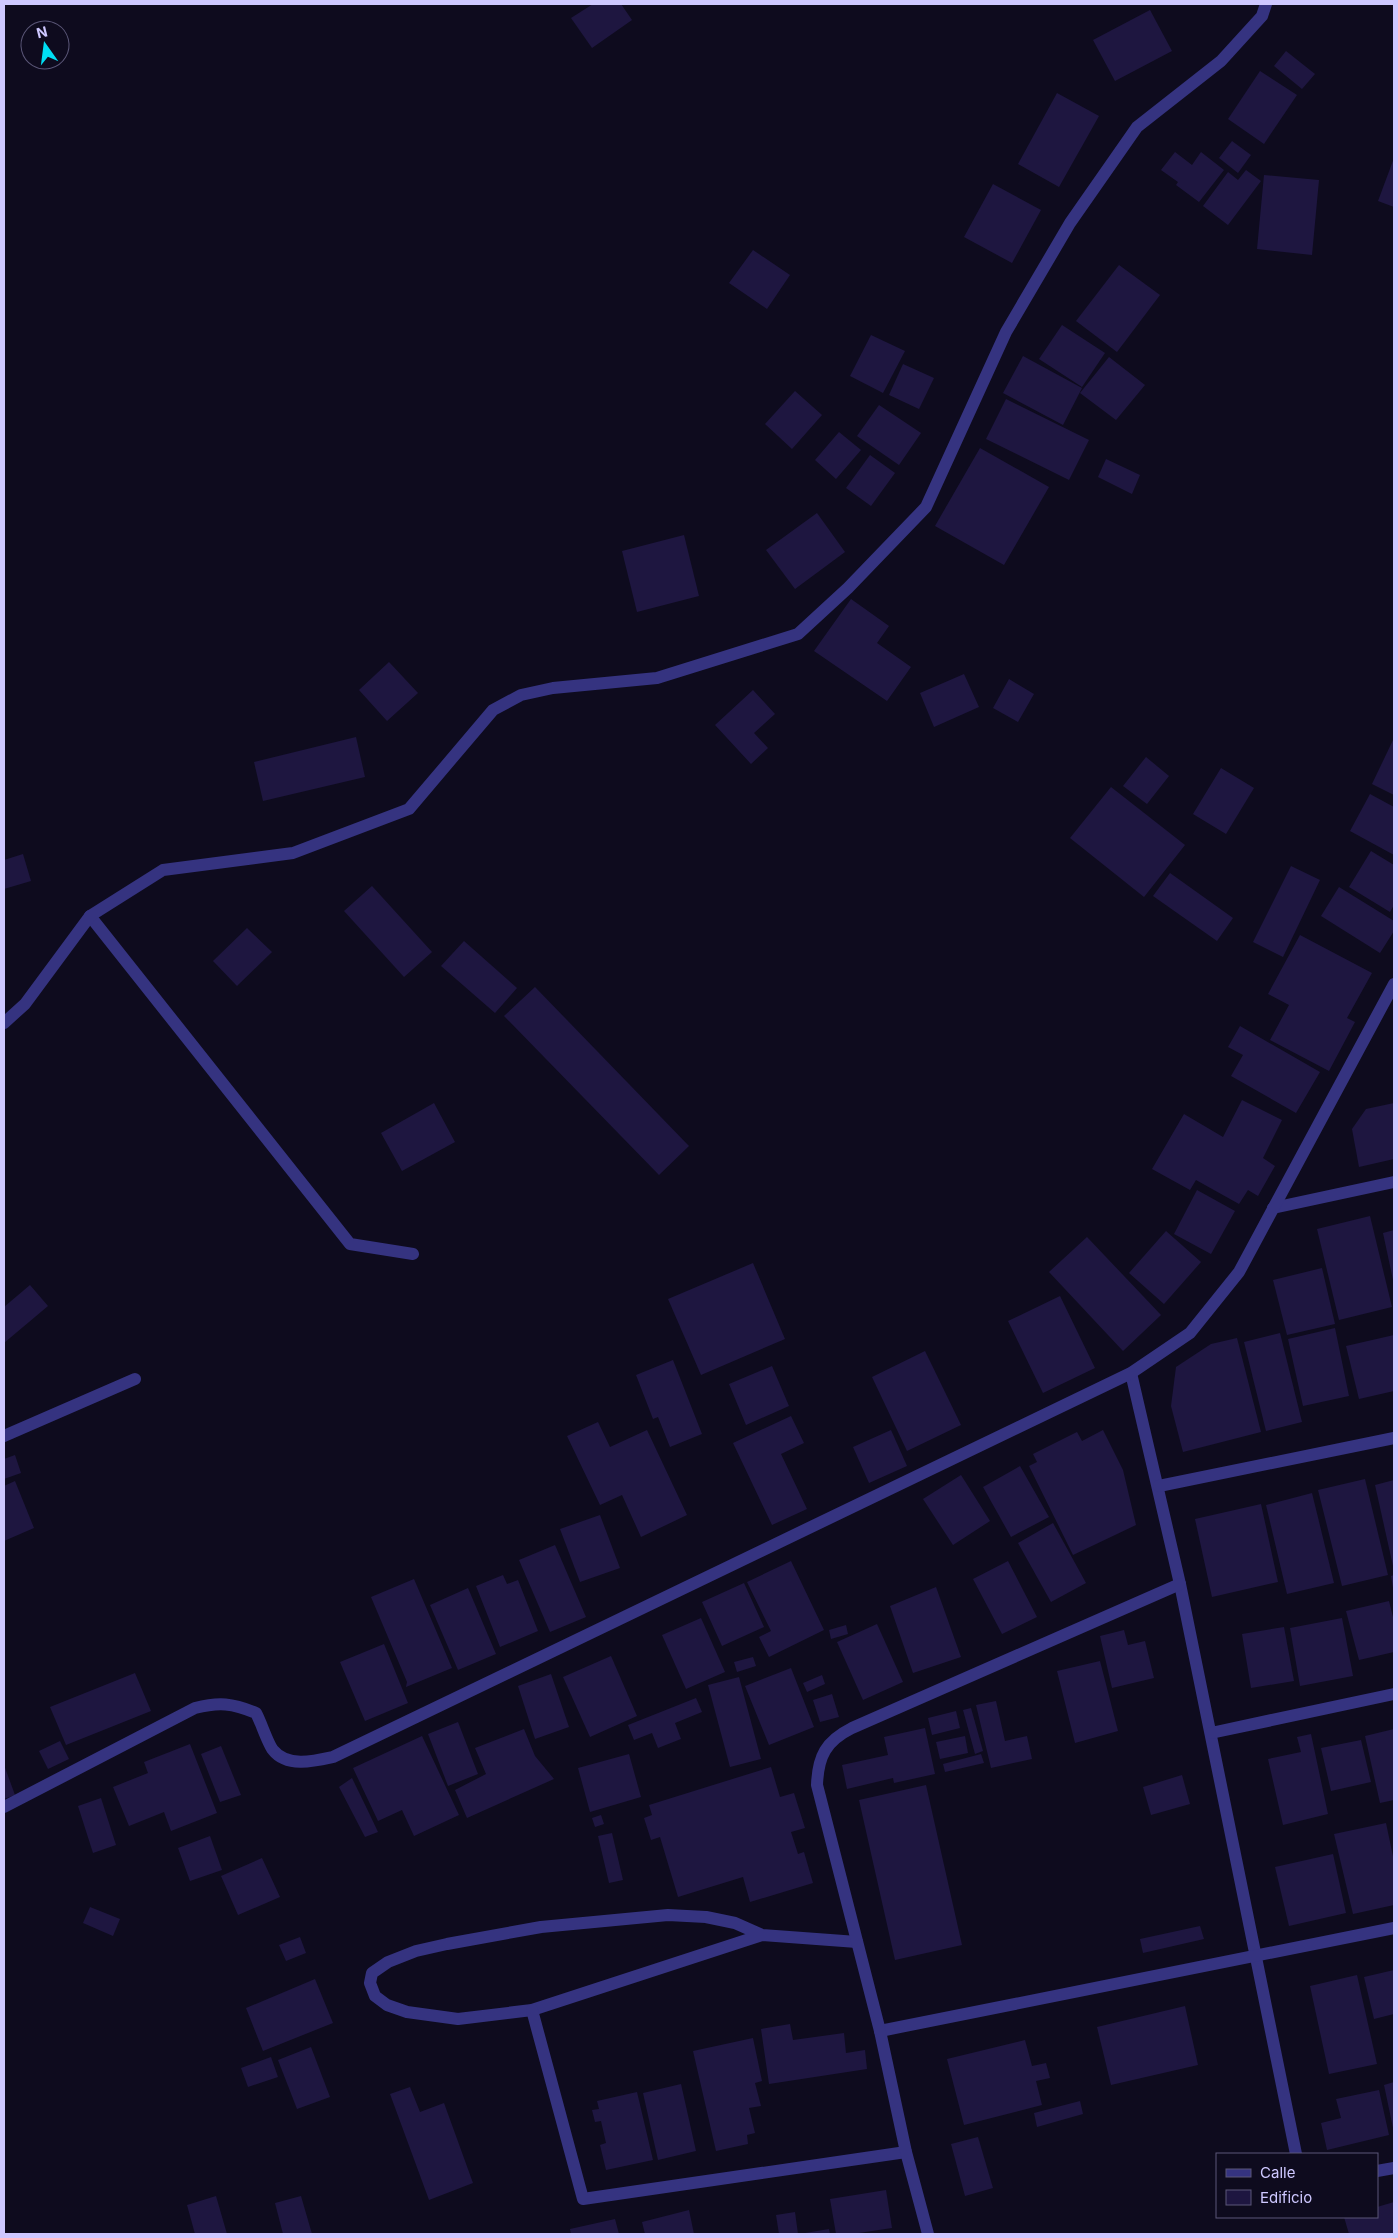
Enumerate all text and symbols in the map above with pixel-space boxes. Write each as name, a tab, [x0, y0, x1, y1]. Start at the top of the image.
north arrow	[20, 20, 70, 70]
text: N	[35, 22, 49, 41]
legend	[1216, 2153, 1378, 2218]
text: Calle	[1260, 2163, 1295, 2182]
text: Edificio	[1260, 2188, 1312, 2207]

